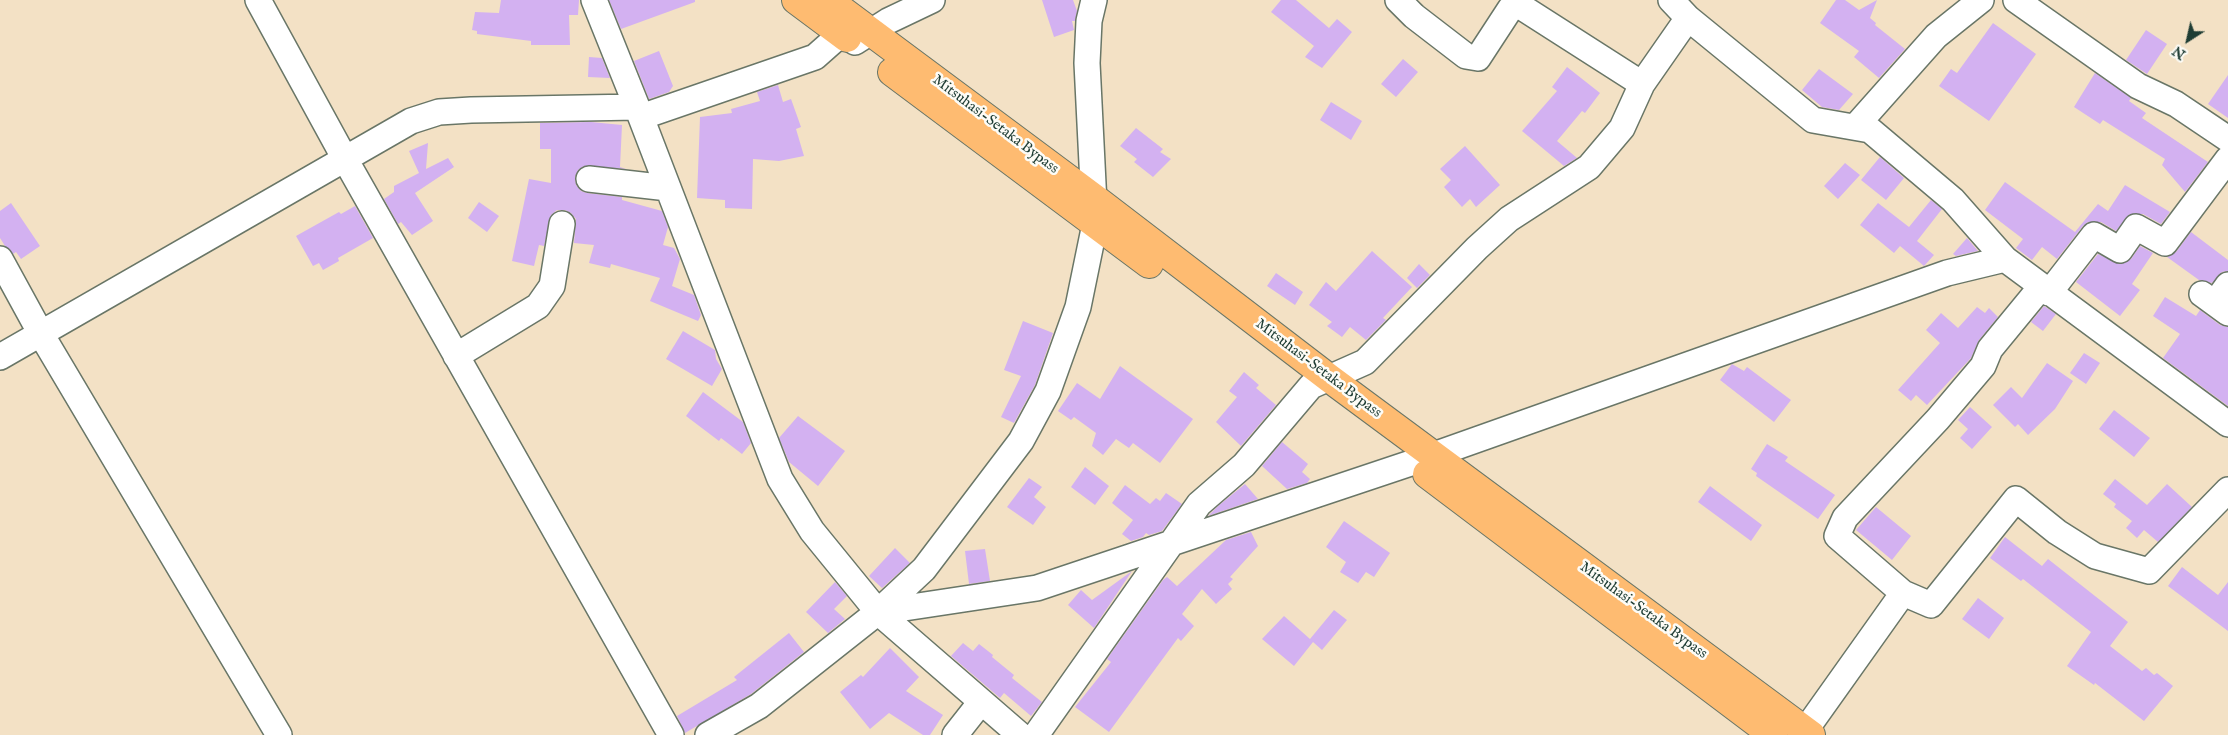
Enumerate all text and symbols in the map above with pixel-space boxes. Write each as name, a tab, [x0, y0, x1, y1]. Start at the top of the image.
north arrow	[2163, 15, 2213, 65]
text: N	[2169, 41, 2190, 63]
street label: Mitsuhasi-Setaka Bypass	[928, 72, 1062, 178]
street label: Mitsuhasi-Setaka Bypass	[1251, 316, 1385, 422]
street label: Mitsuhasi-Setaka Bypass	[1576, 559, 1710, 663]

